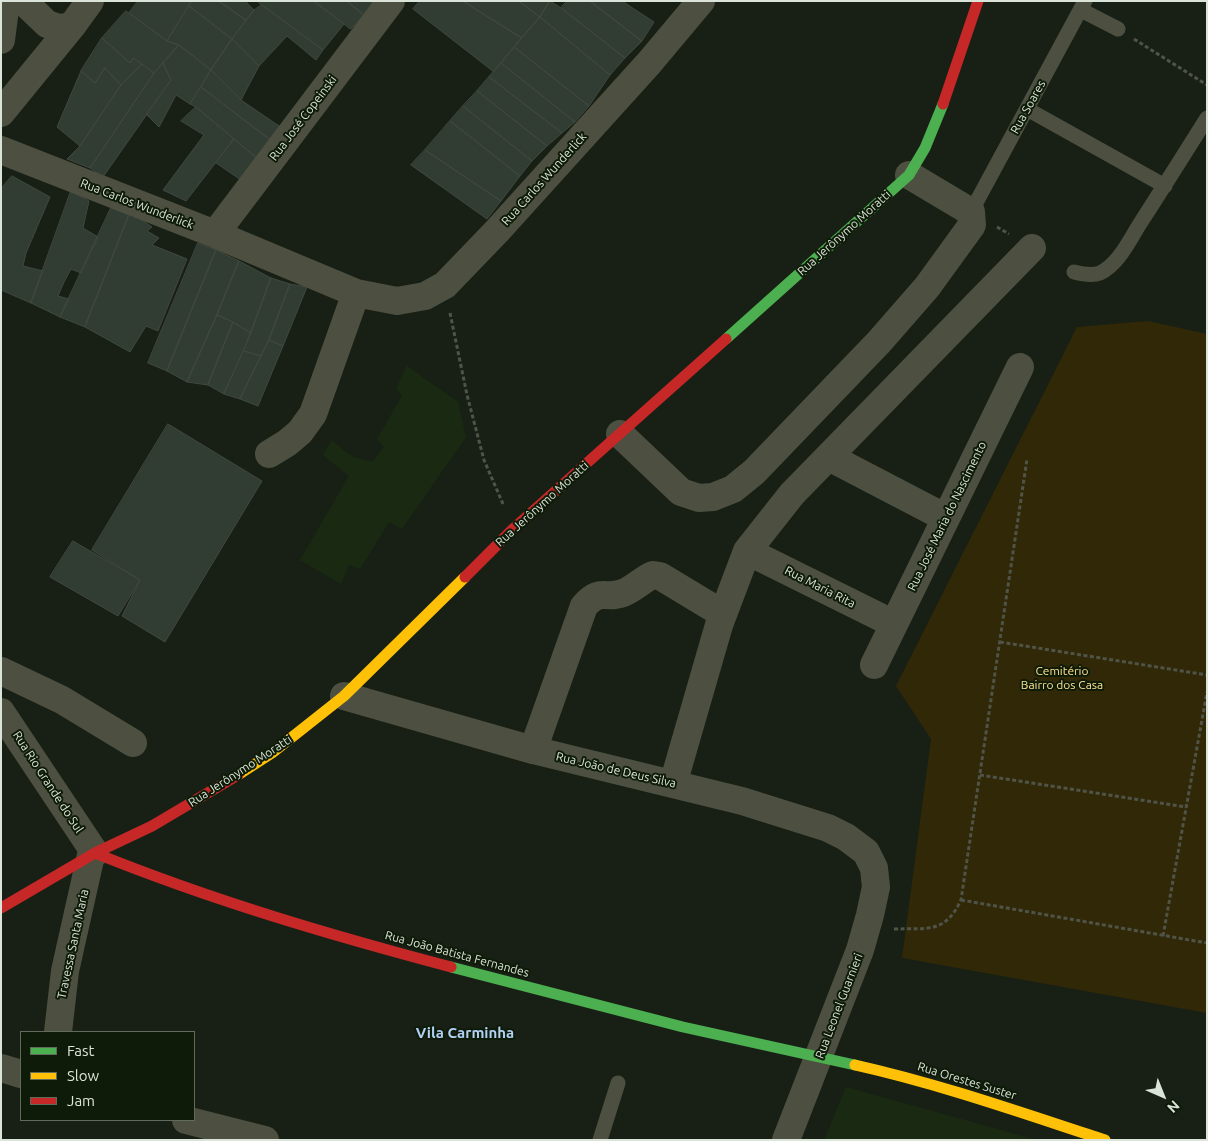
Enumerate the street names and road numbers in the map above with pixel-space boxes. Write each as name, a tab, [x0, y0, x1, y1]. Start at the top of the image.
street label: Rua José Copeinski	[266, 73, 340, 163]
street label: Rua Soares	[1007, 78, 1049, 136]
street label: Rua Carlos Wunderlick	[498, 130, 590, 228]
street label: Rua Carlos Wunderlick	[78, 176, 196, 232]
street label: Rua Jerônymo Moratti	[794, 187, 894, 279]
street label: Rua José Maria do Nascimento	[904, 439, 990, 593]
street label: Rua Jerônymo Moratti	[492, 458, 592, 550]
street label: Rua Maria Rita	[782, 563, 858, 611]
street label: Rua Rio Grande do Sul	[10, 728, 86, 836]
street label: Rua Jerônymo Moratti	[186, 732, 294, 810]
street label: Rua João de Deus Silva	[555, 749, 677, 791]
street label: Travessa Santa Maria	[54, 888, 92, 1000]
street label: Rua João Batista Fernandes	[383, 928, 531, 980]
street label: Rua Leonel Guarnieri	[812, 951, 866, 1061]
street label: Rua Orestes Suster	[916, 1059, 1018, 1103]

